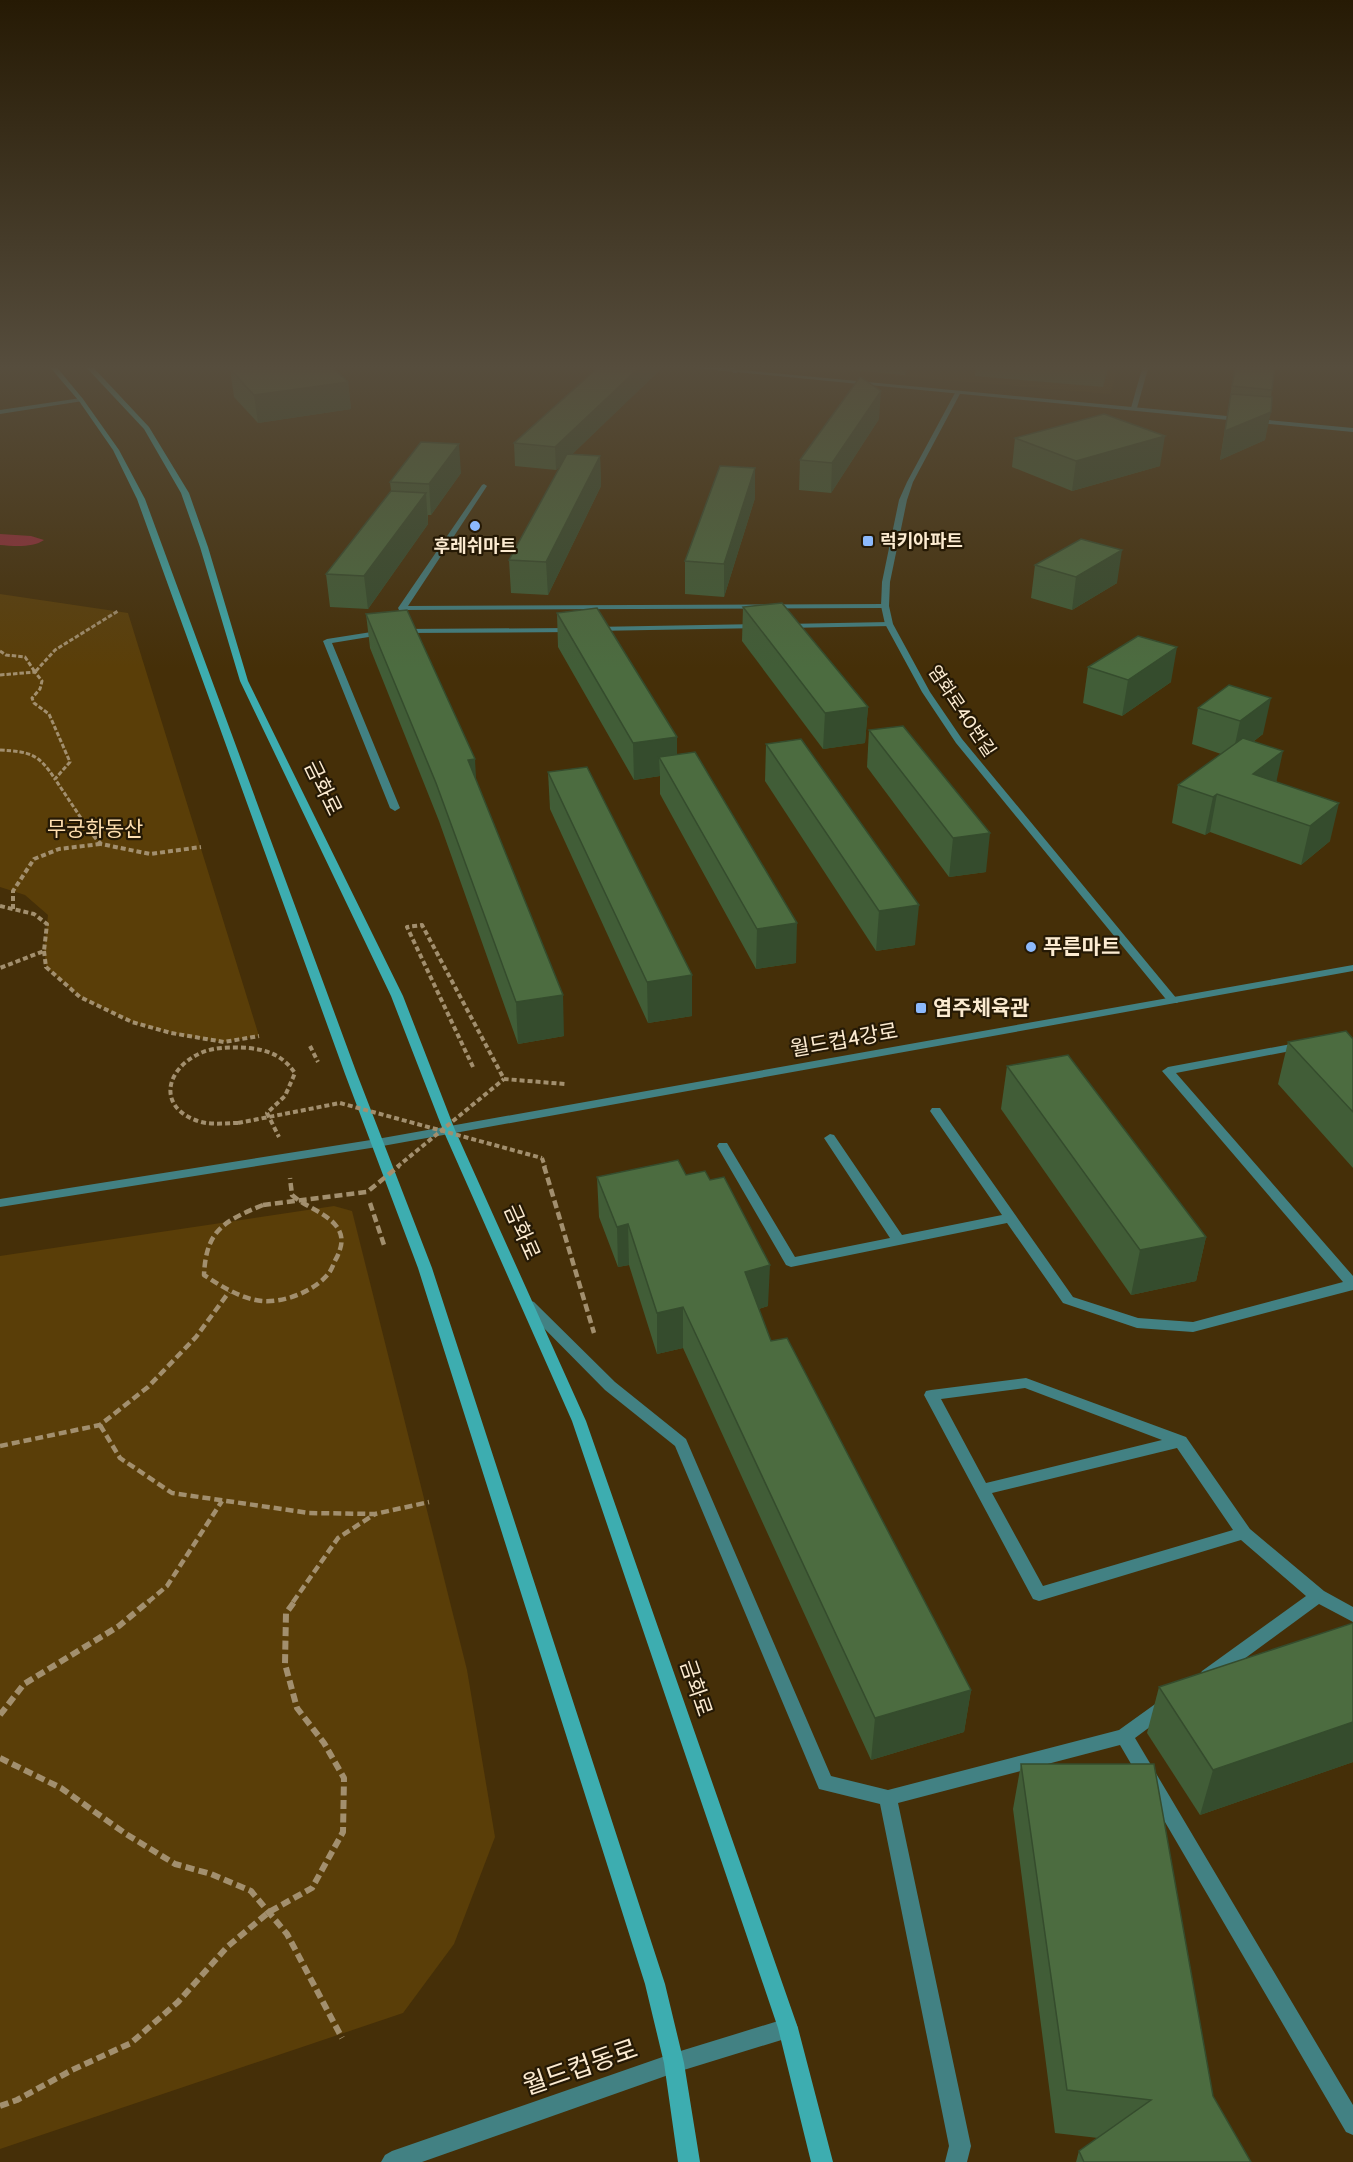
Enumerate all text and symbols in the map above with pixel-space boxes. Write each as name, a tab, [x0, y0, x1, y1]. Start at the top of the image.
marker: 후레쉬마트	[468, 519, 482, 533]
place label: 럭키아파트	[880, 530, 963, 552]
marker: 럭키아파트	[861, 534, 875, 548]
place label: 후레쉬마트	[434, 535, 516, 557]
street label: 염화로40번길	[923, 661, 1001, 761]
street label: 금화로	[300, 756, 347, 819]
park label: 무궁화동산	[47, 816, 143, 841]
place label: 푸른마트	[1043, 934, 1120, 959]
marker: 푸른마트	[1024, 940, 1038, 954]
place label: 염주체육관	[933, 995, 1030, 1020]
marker: 염주체육관	[914, 1001, 928, 1015]
street label: 월드컵4강로	[788, 1018, 900, 1061]
street label: 금화로	[499, 1200, 546, 1263]
street label: 금화로	[675, 1656, 718, 1719]
street label: 월드컵동로	[518, 2032, 642, 2102]

